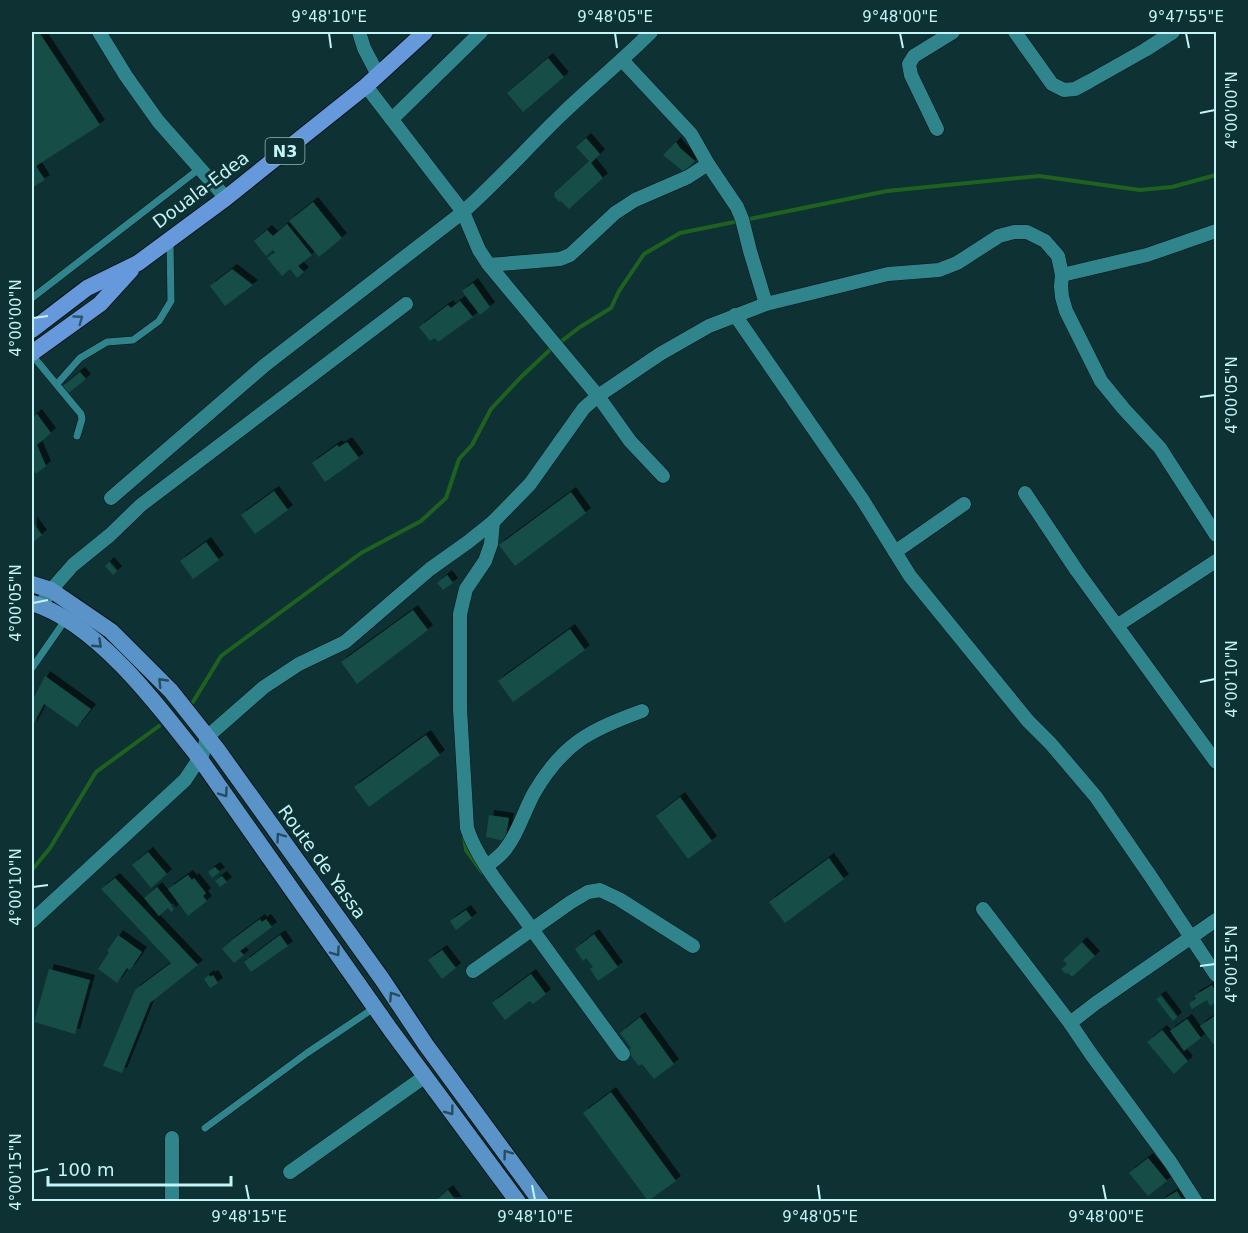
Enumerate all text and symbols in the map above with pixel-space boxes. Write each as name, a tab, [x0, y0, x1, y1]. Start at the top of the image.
text: 9°48'10"E	[291, 8, 367, 26]
text: 9°48'05"E	[577, 8, 653, 26]
text: 9°48'00"E	[862, 8, 938, 26]
text: 9°47'55"E	[1148, 8, 1224, 26]
text: 4°00'00"N	[1223, 71, 1241, 149]
road number: N3	[266, 138, 304, 164]
street label: Douala-Edea	[149, 147, 253, 233]
text: 4°00'00"N	[7, 279, 25, 357]
one-way arrow	[73, 315, 84, 326]
text: 4°00'05"N	[1223, 356, 1241, 434]
text: 4°00'05"N	[7, 564, 25, 642]
one-way arrow	[92, 637, 102, 648]
text: 4°00'10"N	[1223, 640, 1241, 718]
one-way arrow	[158, 678, 169, 689]
one-way arrow	[217, 786, 228, 797]
street label: Route de Yassa	[274, 801, 371, 923]
one-way arrow	[276, 833, 287, 844]
text: 4°00'10"N	[7, 848, 25, 926]
text: 4°00'15"N	[1223, 925, 1241, 1003]
one-way arrow	[329, 945, 340, 956]
one-way arrow	[389, 992, 401, 1002]
one-way arrow	[443, 1104, 454, 1115]
text: 4°00'15"N	[7, 1133, 25, 1211]
scale bar	[48, 1149, 231, 1187]
one-way arrow	[503, 1150, 514, 1161]
text: 100 m	[57, 1159, 115, 1180]
text: 9°48'15"E	[211, 1208, 287, 1226]
text: 9°48'10"E	[497, 1208, 573, 1226]
text: 9°48'05"E	[782, 1208, 858, 1226]
text: 9°48'00"E	[1068, 1208, 1144, 1226]

